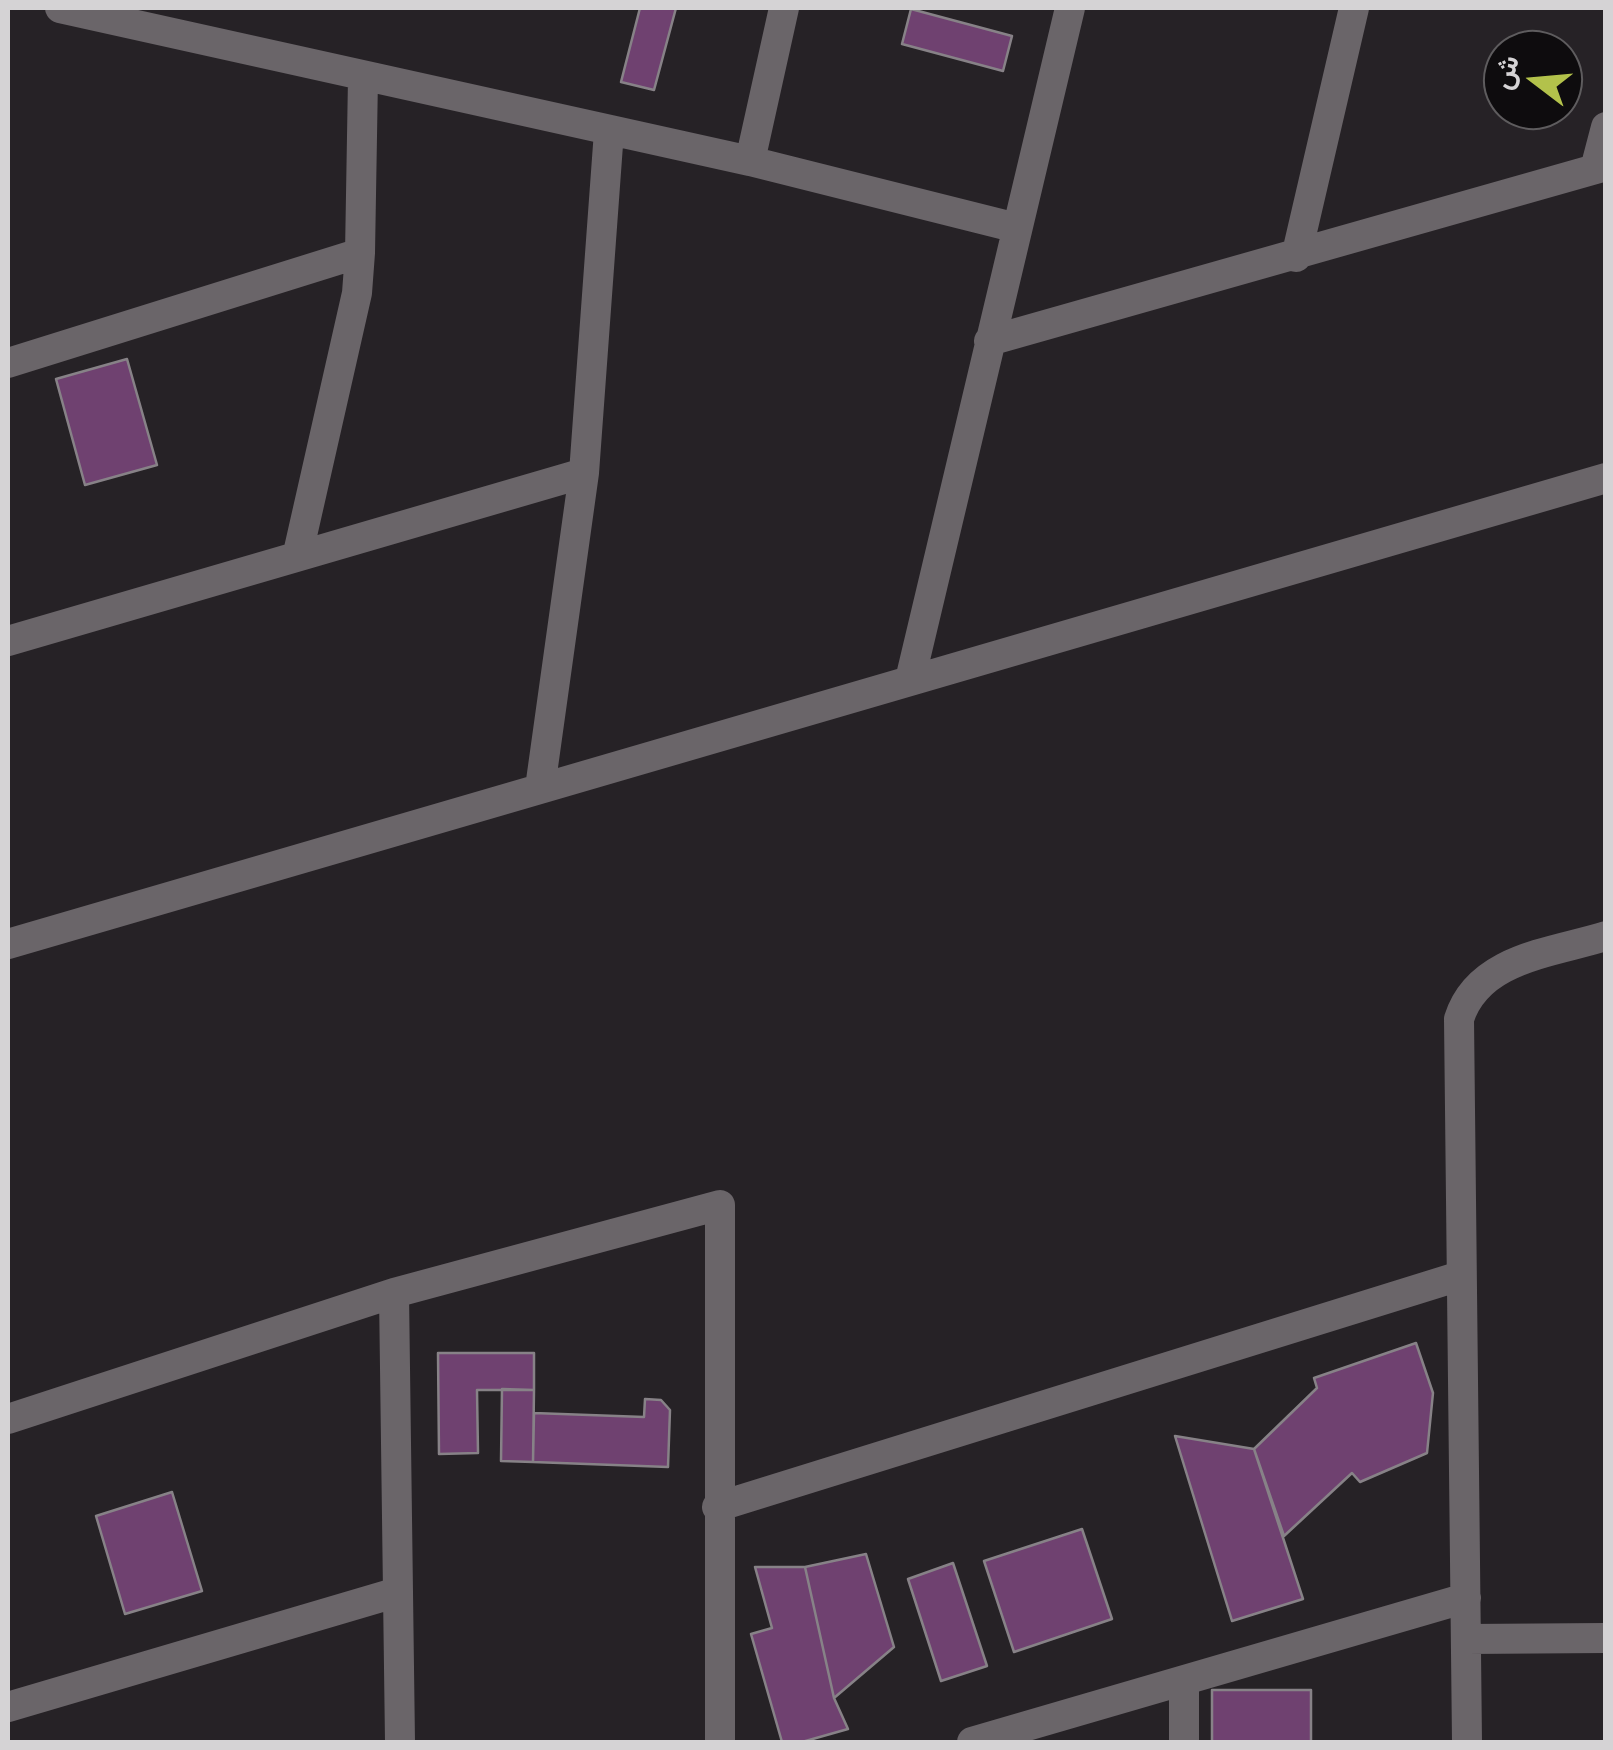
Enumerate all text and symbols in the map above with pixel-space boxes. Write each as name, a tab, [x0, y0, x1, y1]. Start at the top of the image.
north arrow	[1483, 30, 1583, 130]
text: ش	[1485, 51, 1527, 93]

